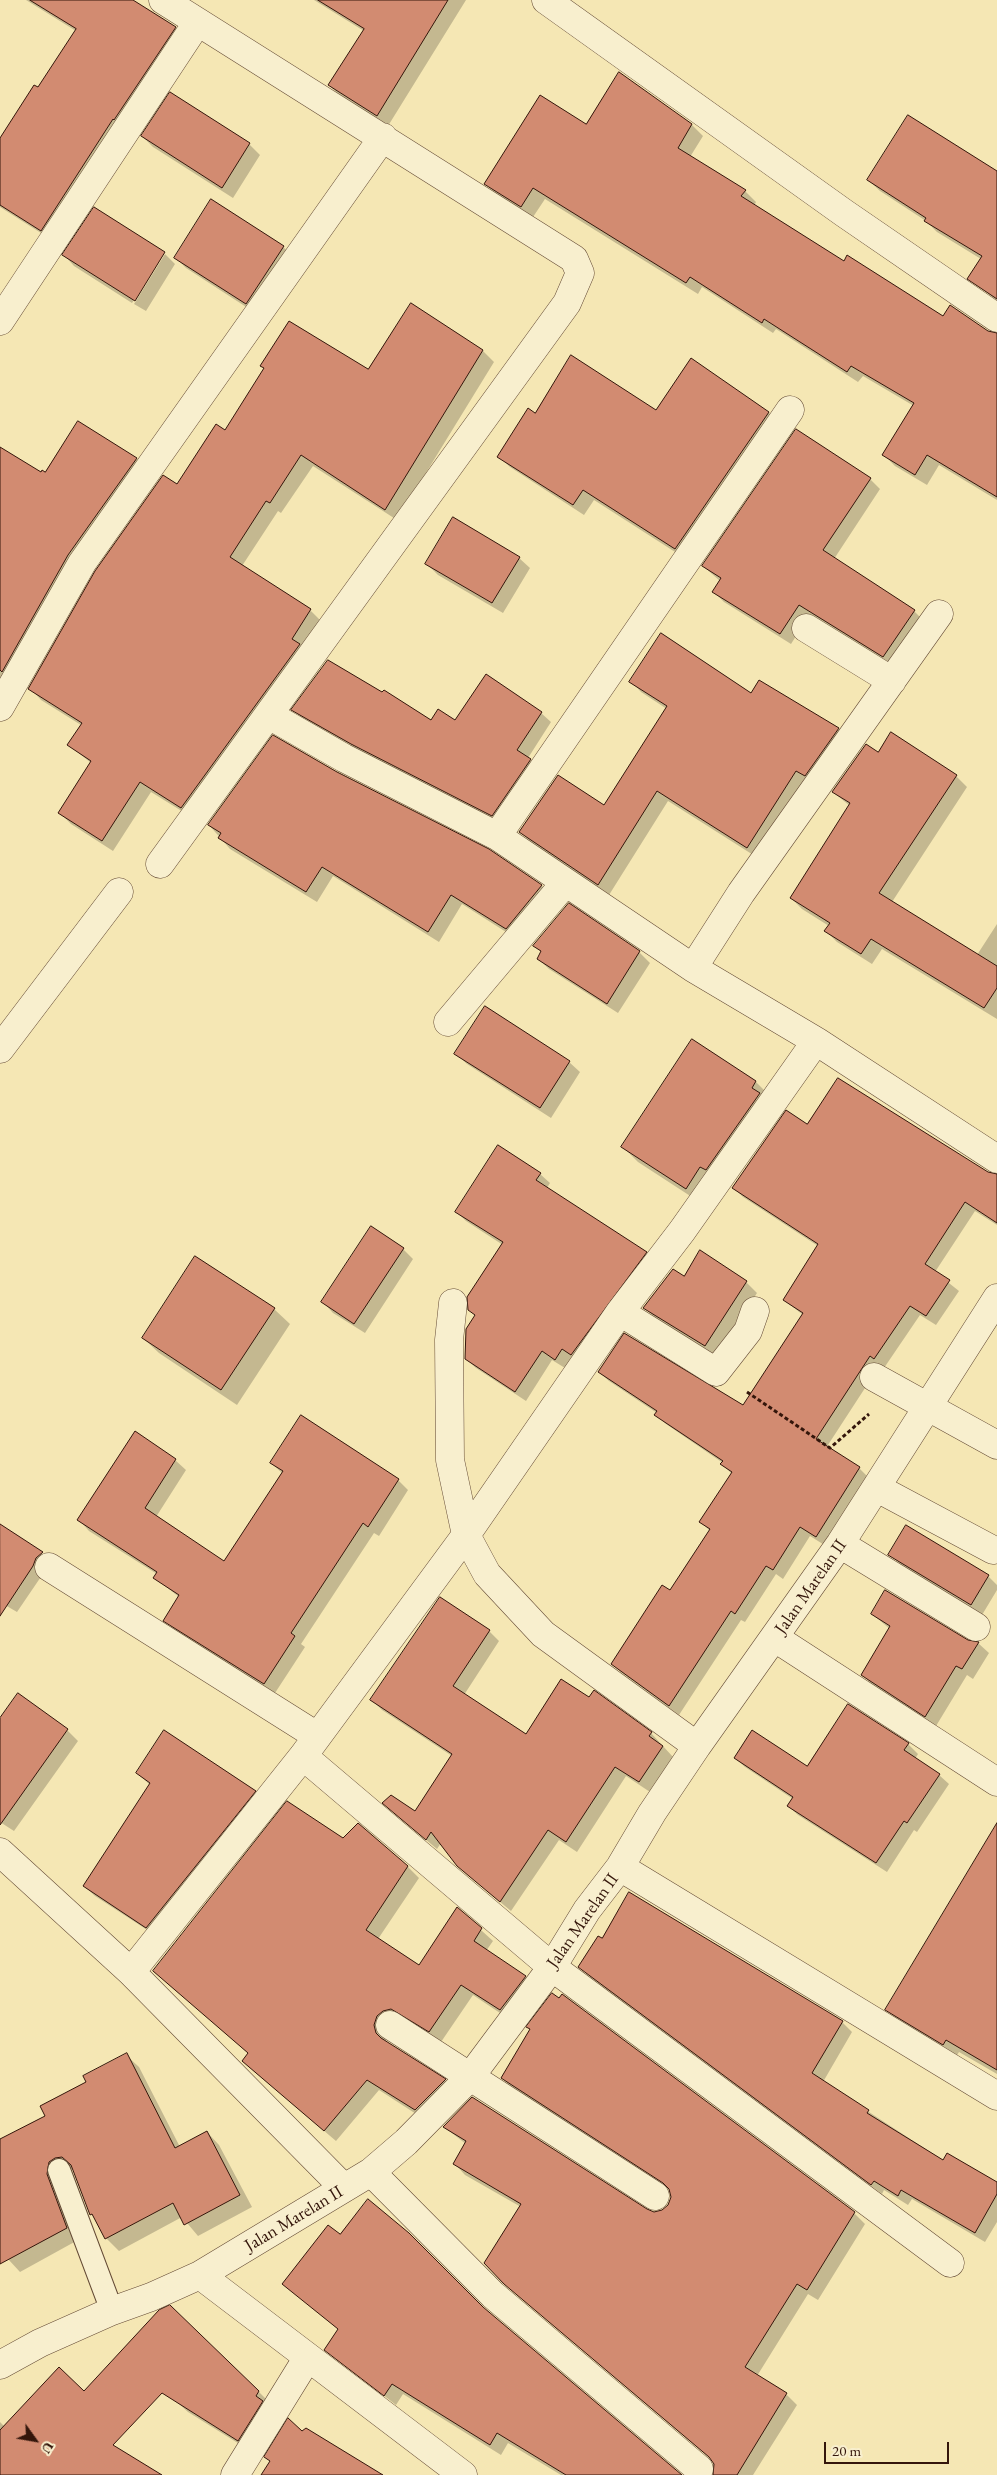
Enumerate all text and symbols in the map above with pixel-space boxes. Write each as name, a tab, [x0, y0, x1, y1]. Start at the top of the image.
street label: Jalan Marelan II	[770, 1535, 852, 1639]
street label: Jalan Marelan II	[542, 1869, 624, 1973]
street label: Jalan Marelan II	[241, 2181, 347, 2257]
north arrow	[10, 2415, 60, 2465]
scale bar	[827, 2432, 952, 2464]
text: U	[37, 2439, 58, 2457]
text: 20 m	[832, 2441, 861, 2460]

